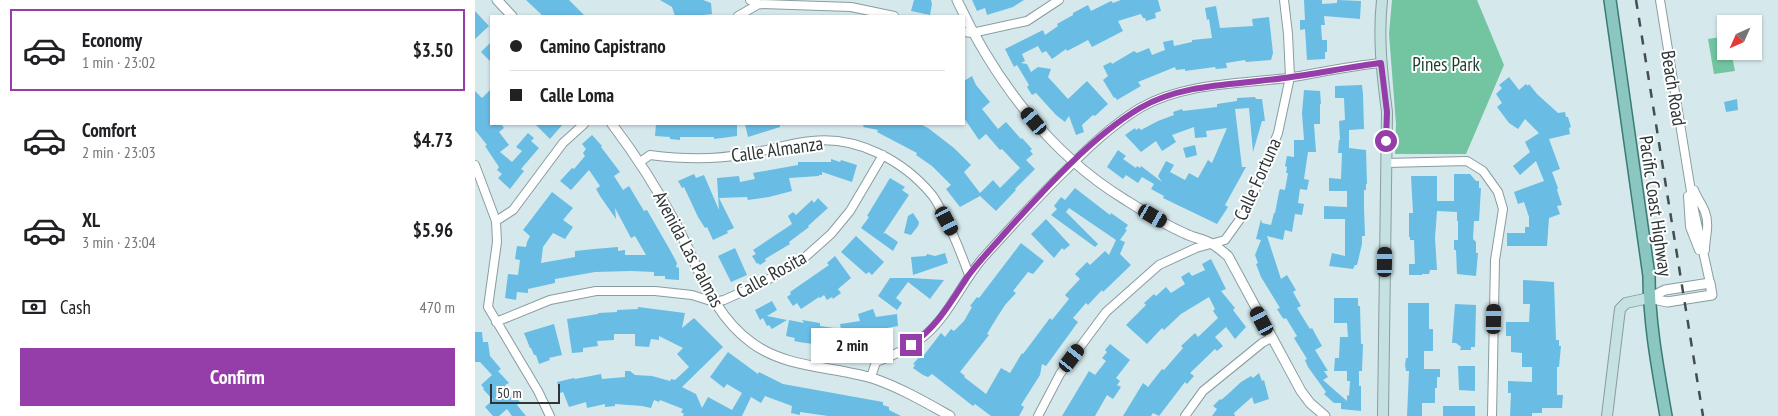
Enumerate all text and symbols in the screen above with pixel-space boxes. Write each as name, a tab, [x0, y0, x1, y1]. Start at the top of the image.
north arrow	[1717, 15, 1763, 60]
map controls	[1717, 15, 1762, 60]
icon: car	[22, 28, 67, 73]
text: Economy	[82, 28, 142, 52]
text: Camino Capistrano	[540, 34, 666, 58]
text: $3.50	[413, 38, 453, 62]
street label: Beach Road	[1656, 49, 1692, 127]
text: 1 min · 23:02	[82, 52, 156, 72]
park label: Pines Park	[1412, 52, 1480, 76]
text: Calle Loma	[540, 83, 614, 107]
car	[1018, 105, 1049, 137]
icon: car	[22, 118, 67, 163]
text: Comfort	[82, 118, 136, 142]
text: $4.73	[413, 128, 453, 152]
route start	[1375, 130, 1397, 152]
street label: Calle Almanza	[730, 131, 824, 167]
street label: Calle Fortuna	[1228, 134, 1286, 224]
street label: Pacific Coast Highway	[1634, 134, 1678, 279]
text: 2 min · 23:03	[82, 142, 156, 162]
street label: Avenida Las Palmas	[648, 187, 730, 311]
car	[1136, 202, 1169, 230]
car	[933, 204, 960, 238]
icon: car	[22, 208, 67, 253]
text: XL	[82, 208, 100, 232]
text: $5.96	[413, 218, 453, 242]
text: 3 min · 23:04	[82, 232, 156, 252]
street label: Calle Rosita	[732, 245, 810, 303]
car	[1377, 247, 1392, 277]
icon: cash	[20, 293, 48, 321]
text: Cash	[60, 295, 91, 319]
text: 470 m	[420, 297, 455, 317]
car	[1248, 304, 1275, 338]
car	[1486, 304, 1501, 334]
callout: 2 min	[811, 328, 893, 362]
route end	[900, 334, 922, 356]
text: 2 min	[836, 335, 868, 355]
car	[1056, 342, 1087, 374]
button: Confirm	[20, 348, 455, 406]
scale bar	[490, 381, 560, 404]
text: 50 m	[497, 384, 522, 402]

